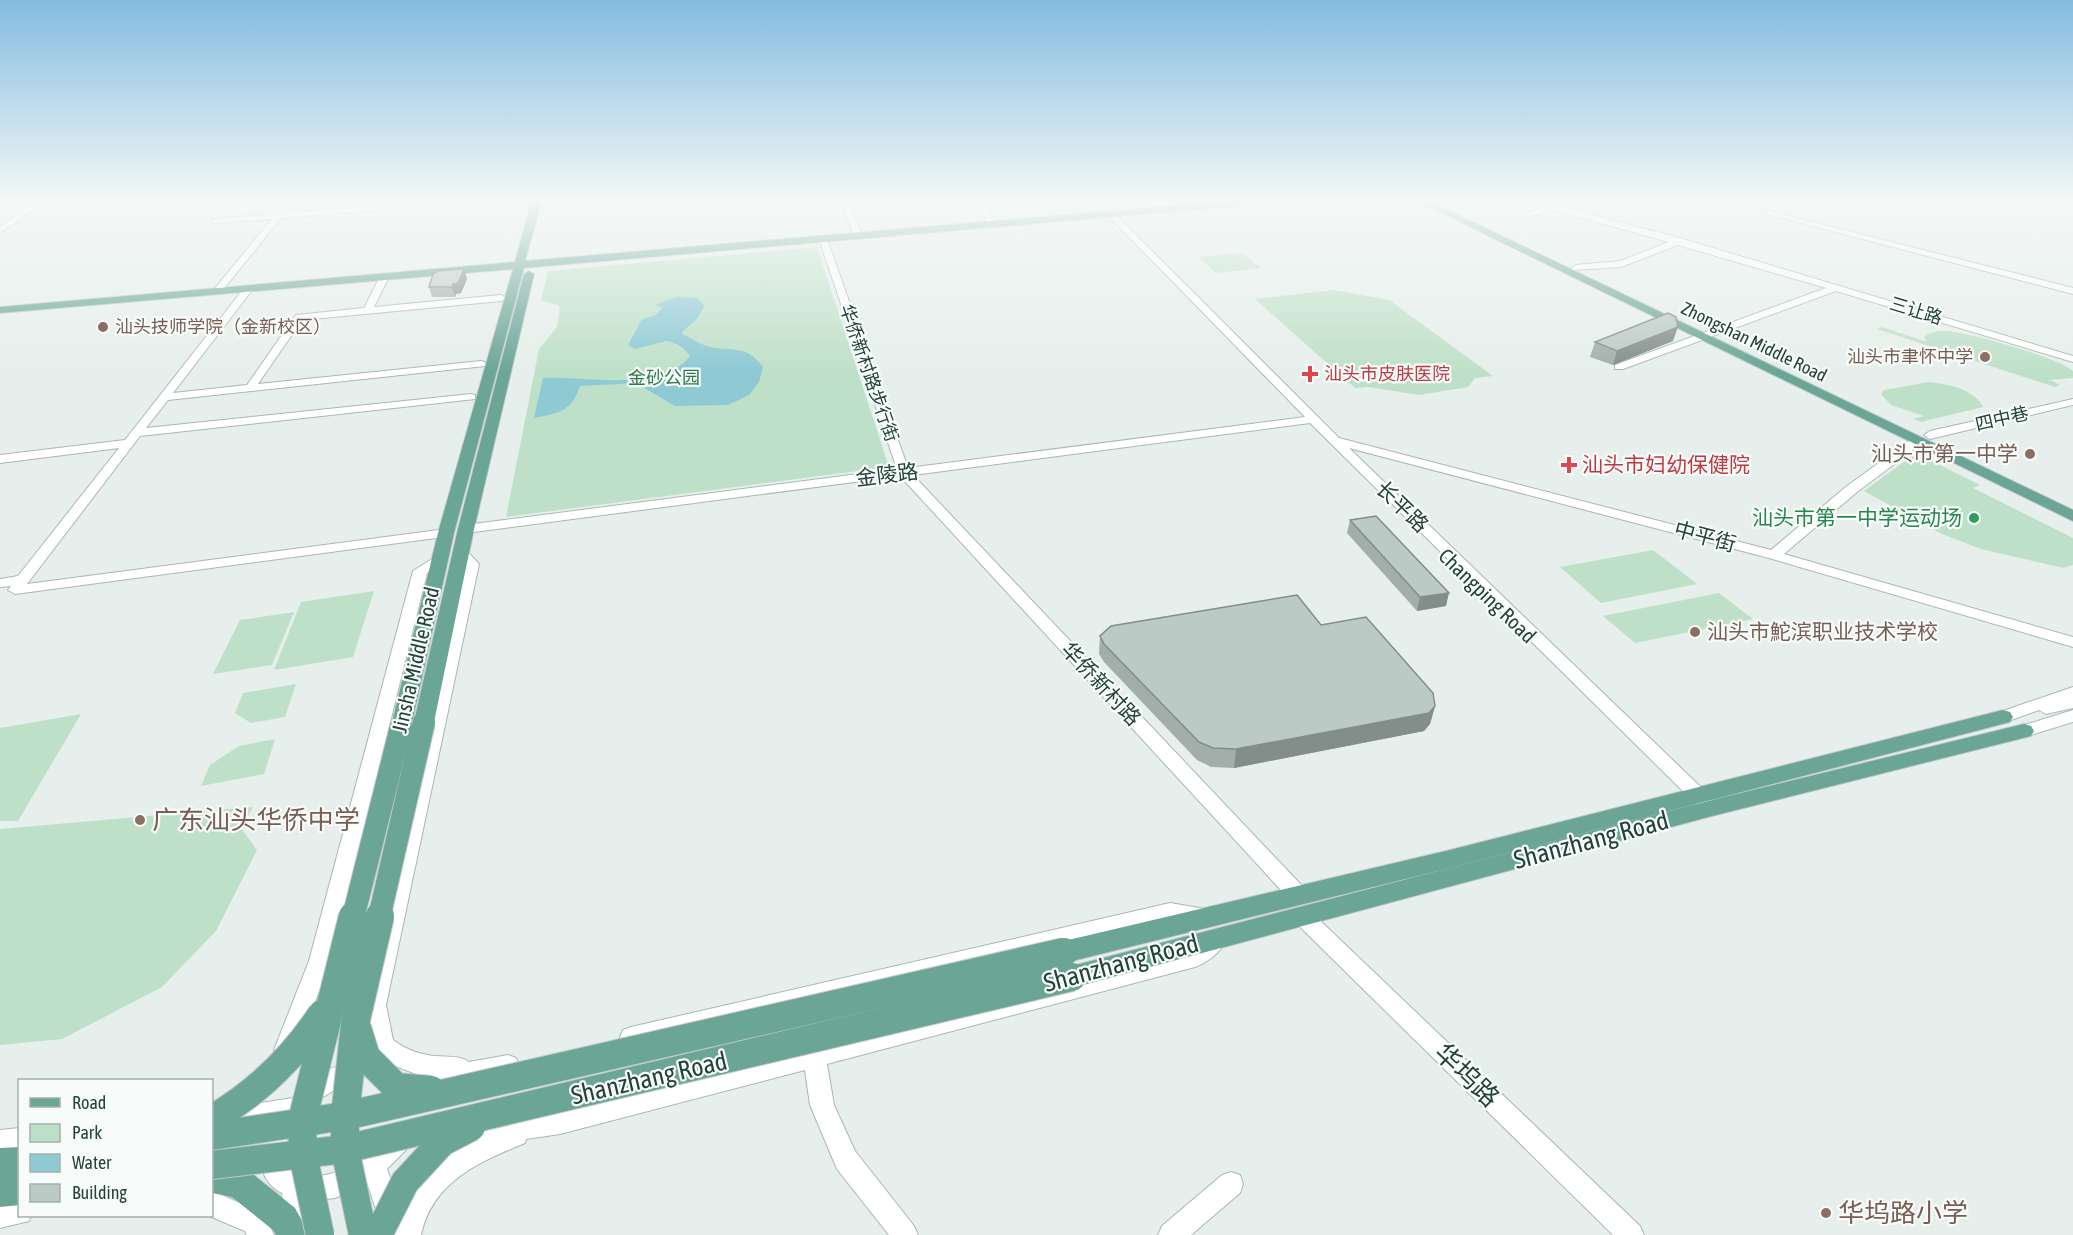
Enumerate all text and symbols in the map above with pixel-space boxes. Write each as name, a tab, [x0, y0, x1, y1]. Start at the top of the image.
street label: 三让路	[1887, 293, 1945, 328]
street label: Zhongshan Middle Road	[1678, 297, 1830, 386]
street label: 华侨新村路步行街	[836, 301, 903, 444]
place label: 汕头技师学院（金新校区）	[115, 316, 331, 337]
marker: 汕头技师学院（金新校区）	[96, 320, 110, 334]
place label: 汕头市聿怀中学	[1847, 346, 1973, 367]
marker: 汕头市聿怀中学	[1978, 350, 1992, 364]
place label: 汕头市皮肤医院	[1324, 363, 1450, 384]
marker: 汕头市皮肤医院	[1301, 365, 1319, 383]
park label: 金砂公园	[628, 367, 700, 388]
street label: 四中巷	[1973, 402, 2031, 435]
place label: 汕头市第一中学	[1871, 441, 2018, 465]
marker: 汕头市第一中学	[2023, 447, 2037, 461]
place label: 汕头市妇幼保健院	[1582, 452, 1750, 476]
marker: 汕头市妇幼保健院	[1560, 456, 1578, 474]
street label: 金陵路	[854, 458, 920, 490]
street label: 长平路	[1372, 476, 1434, 537]
place label: 汕头市第一中学运动场	[1752, 505, 1962, 529]
marker: 汕头市第一中学运动场	[1967, 511, 1981, 525]
street label: 中平街	[1672, 516, 1739, 556]
street label: Changping Road	[1434, 543, 1541, 648]
street label: Jinsha Middle Road	[387, 585, 443, 735]
place label: 汕头市鮀滨职业技术学校	[1707, 619, 1938, 643]
marker: 汕头市鮀滨职业技术学校	[1688, 625, 1702, 639]
street label: 华侨新村路	[1057, 637, 1146, 730]
place label: 广东汕头华侨中学	[152, 805, 360, 835]
street label: Shanzhang Road	[1510, 805, 1672, 875]
marker: 广东汕头华侨中学	[133, 813, 147, 827]
street label: Shanzhang Road	[1040, 928, 1202, 998]
street label: 华坞路	[1429, 1037, 1505, 1113]
street label: Shanzhang Road	[568, 1045, 730, 1111]
legend	[18, 1079, 213, 1217]
text: Road	[72, 1092, 106, 1113]
text: Park	[72, 1122, 102, 1143]
text: Water	[72, 1152, 112, 1173]
text: Building	[72, 1182, 127, 1203]
place label: 华坞路小学	[1838, 1198, 1968, 1228]
marker: 华坞路小学	[1819, 1206, 1833, 1220]

